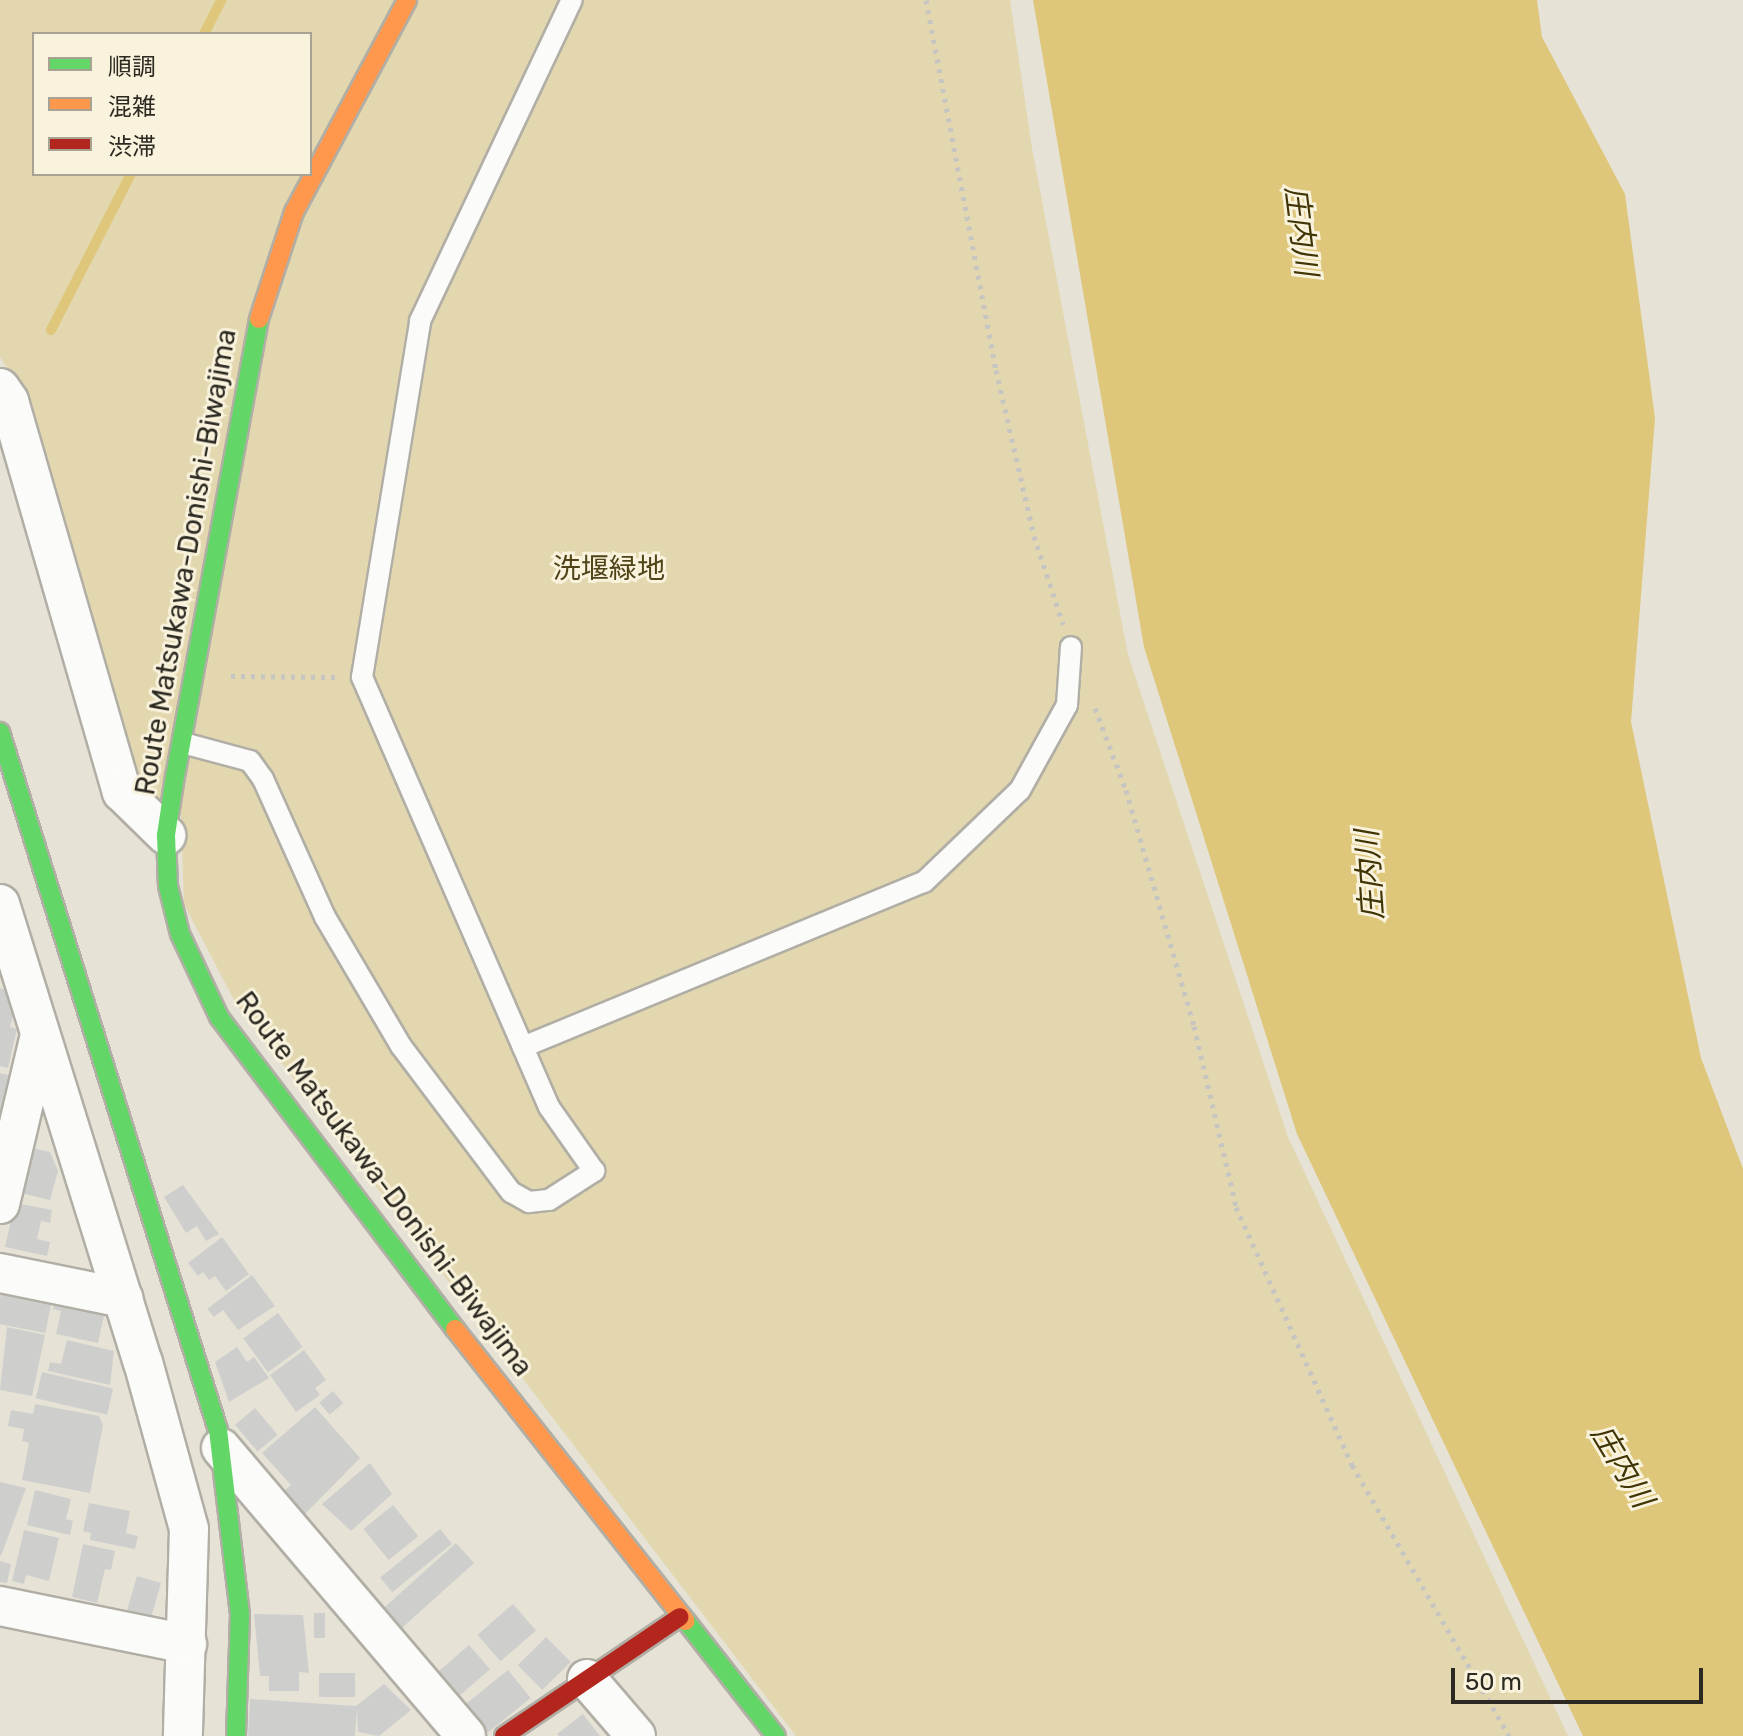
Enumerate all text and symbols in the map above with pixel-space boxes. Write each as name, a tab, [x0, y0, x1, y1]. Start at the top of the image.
legend	[32, 32, 312, 176]
text: 順調	[108, 53, 156, 81]
text: 混雑	[108, 93, 156, 121]
text: 渋滞	[108, 133, 156, 161]
water label: 庄内川	[1278, 184, 1324, 278]
street label: Route Matsukawa-Donishi-Biwajima	[128, 326, 244, 798]
park label: 洗堰緑地	[553, 552, 665, 586]
water label: 庄内川	[1349, 829, 1391, 921]
street label: Route Matsukawa-Donishi-Biwajima	[228, 985, 540, 1383]
water label: 庄内川	[1583, 1418, 1661, 1514]
scale bar	[1455, 1652, 1707, 1702]
text: 50 m	[1465, 1668, 1522, 1696]

